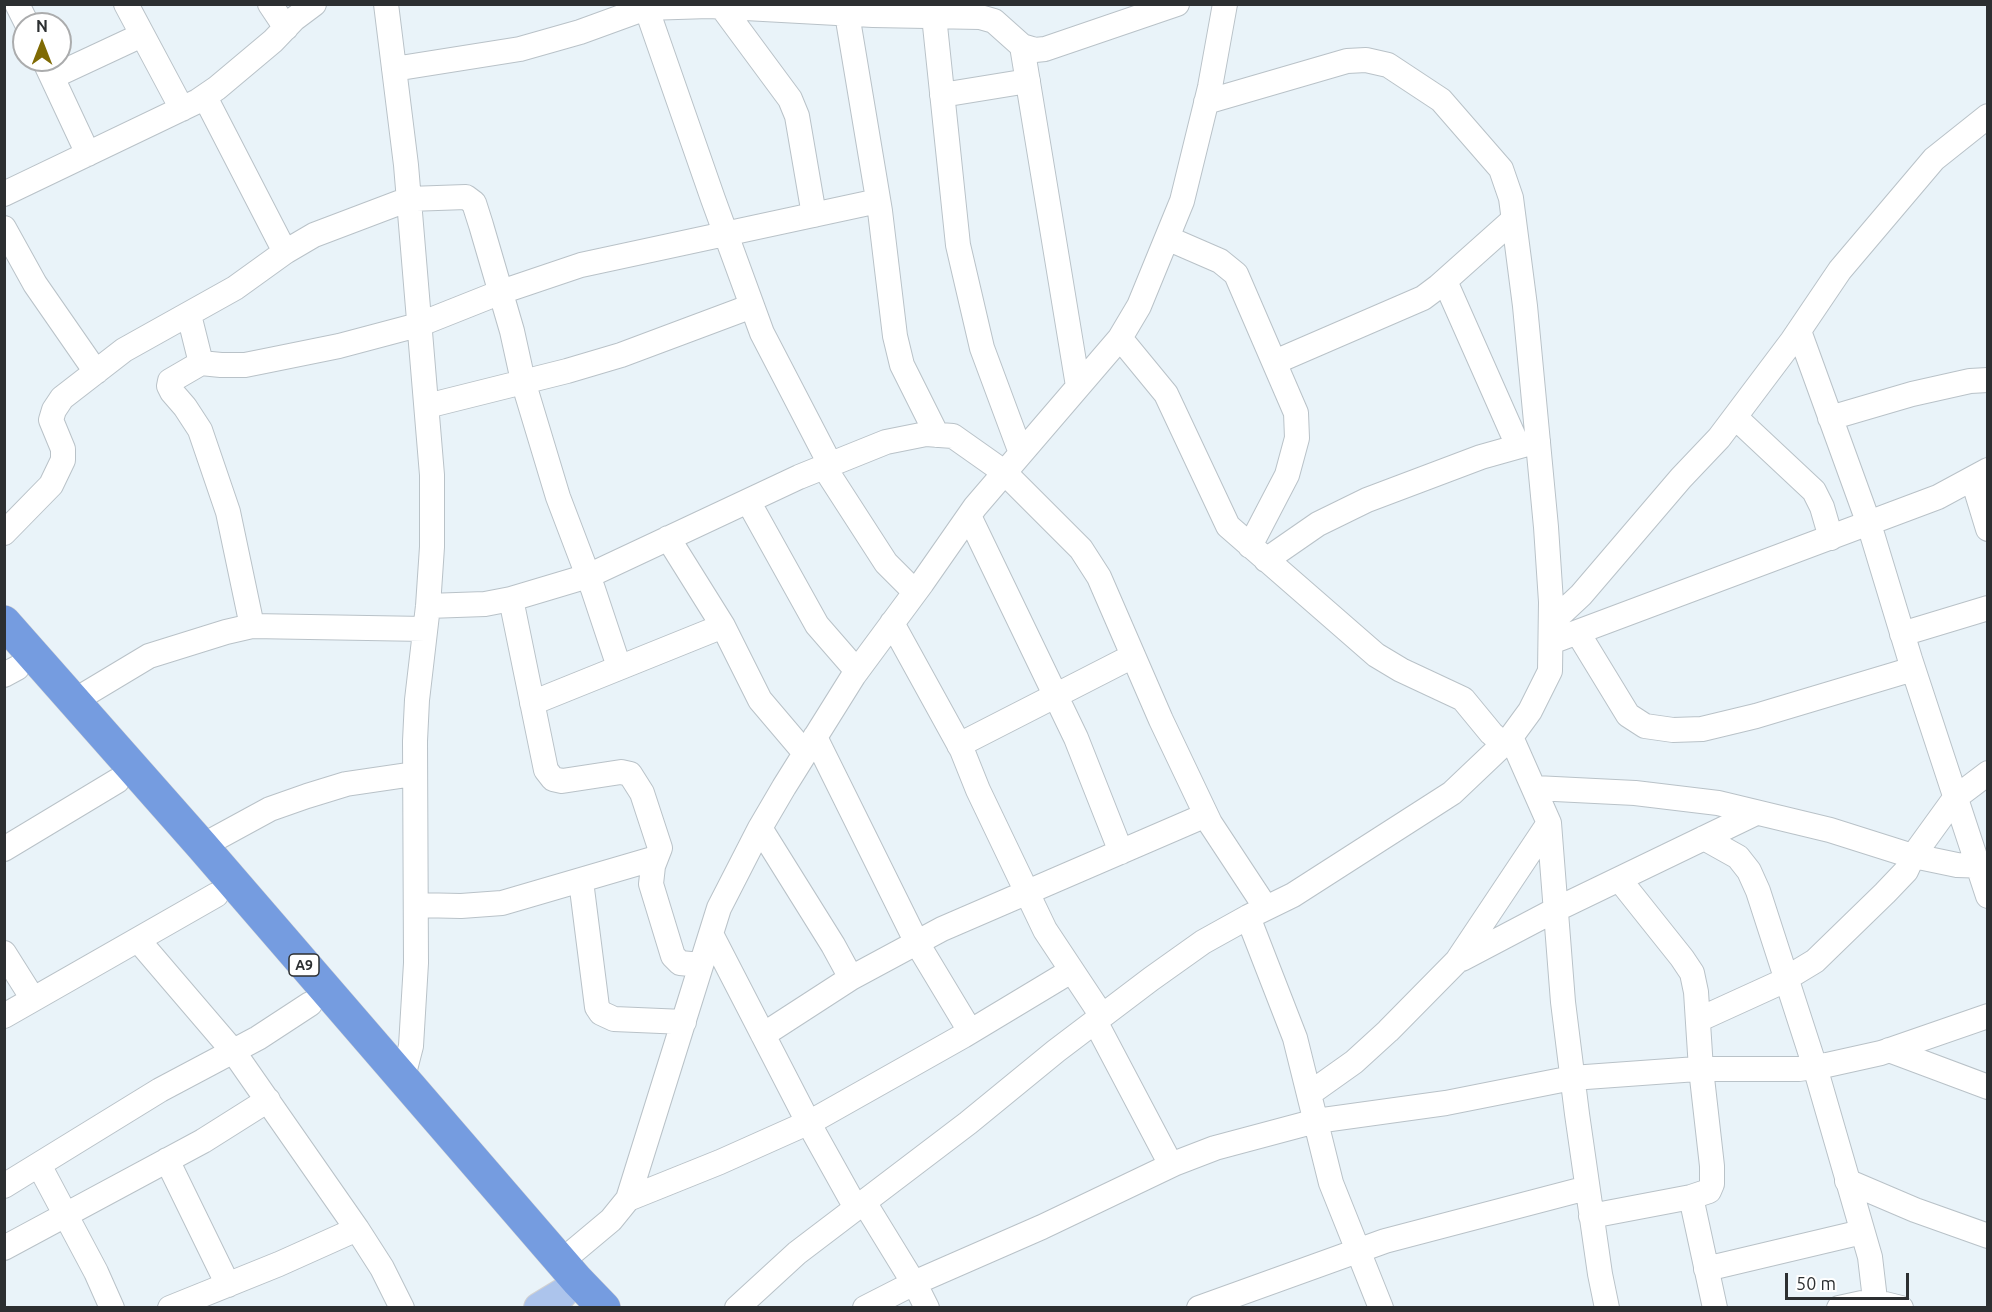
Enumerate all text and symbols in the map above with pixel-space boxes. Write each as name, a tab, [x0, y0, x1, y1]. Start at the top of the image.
north arrow	[12, 12, 72, 72]
text: N	[36, 17, 48, 35]
road number: A9	[289, 954, 319, 976]
scale bar	[1788, 1261, 1912, 1299]
text: 50 m	[1796, 1273, 1836, 1293]

